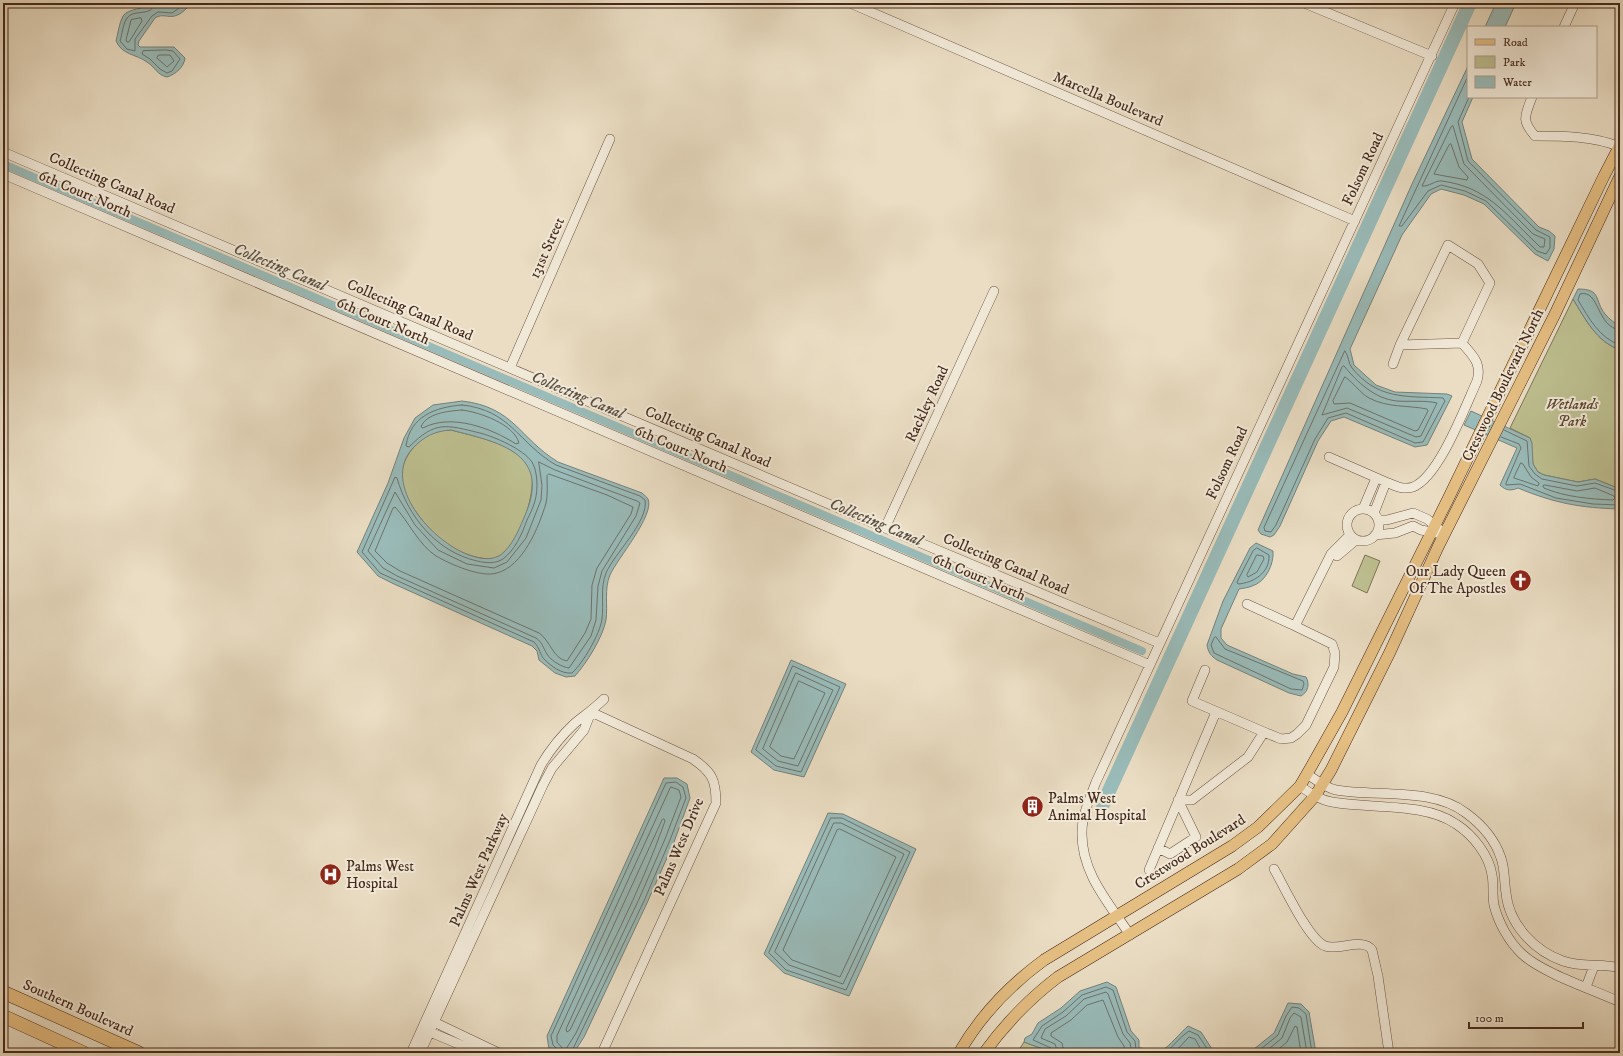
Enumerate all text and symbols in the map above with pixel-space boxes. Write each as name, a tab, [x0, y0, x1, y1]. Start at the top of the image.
legend	[1467, 26, 1597, 98]
text: Road	[1503, 35, 1528, 50]
text: Park	[1503, 55, 1525, 70]
street label: Marcella Boulevard	[1050, 67, 1166, 131]
text: Water	[1502, 75, 1532, 90]
street label: Folsom Road	[1338, 129, 1388, 208]
street label: Collecting Canal Road	[46, 148, 178, 218]
street label: 6th Court North	[36, 166, 135, 222]
street label: 131st Street	[525, 214, 569, 282]
water label: Collecting Canal	[231, 238, 331, 296]
street label: Collecting Canal Road	[344, 275, 476, 345]
street label: 6th Court North	[334, 293, 433, 349]
street label: Crestwood Boulevard North	[1458, 305, 1548, 465]
street label: Rackley Road	[901, 362, 953, 445]
water label: Collecting Canal	[529, 366, 629, 424]
park label: Wetlands Park	[1546, 395, 1599, 431]
street label: Collecting Canal Road	[642, 402, 774, 472]
street label: 6th Court North	[632, 421, 731, 477]
street label: Folsom Road	[1202, 423, 1252, 502]
water label: Collecting Canal	[827, 493, 927, 551]
street label: Collecting Canal Road	[940, 529, 1072, 599]
street label: 6th Court North	[930, 549, 1029, 605]
place label: Our Lady Queen Of The Apostles	[1406, 562, 1506, 598]
church icon: Our Lady Queen Of The Apostles	[1508, 567, 1534, 593]
place label: Palms West Animal Hospital	[1048, 789, 1147, 825]
building icon: Palms West Animal Hospital	[1019, 794, 1045, 820]
street label: Palms West Drive	[650, 795, 708, 899]
street label: Palms West Parkway	[445, 809, 513, 930]
street label: Crestwood Boulevard	[1131, 810, 1249, 894]
place label: Palms West Hospital	[346, 857, 414, 893]
hospital icon: Palms West Hospital	[318, 862, 344, 888]
street label: Southern Boulevard	[20, 975, 136, 1041]
scale bar	[1469, 1004, 1583, 1030]
text: 100 m	[1475, 1011, 1504, 1026]

